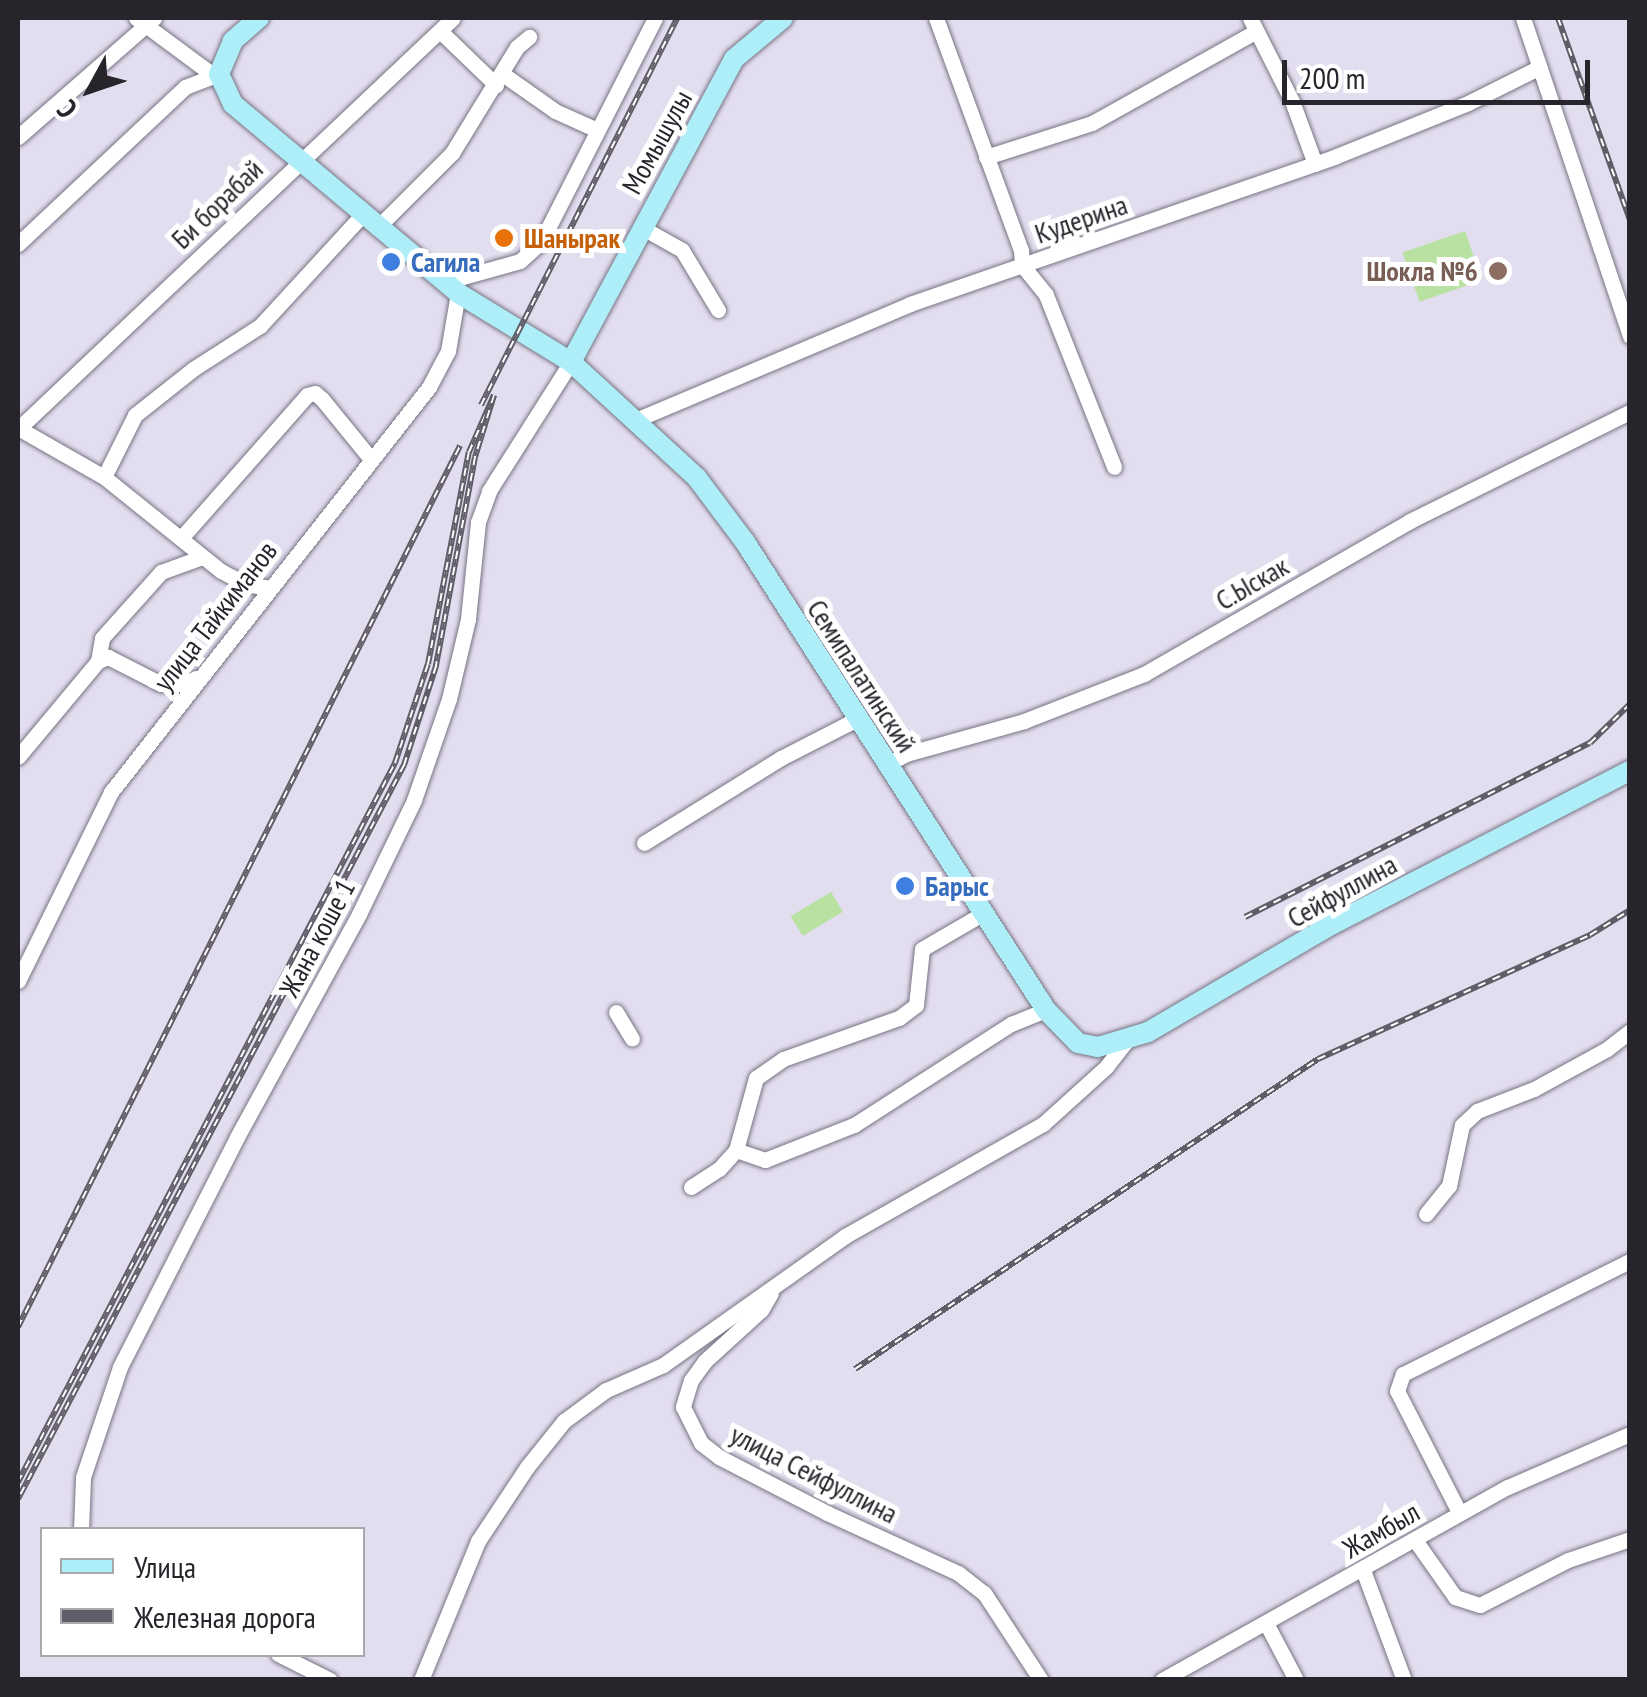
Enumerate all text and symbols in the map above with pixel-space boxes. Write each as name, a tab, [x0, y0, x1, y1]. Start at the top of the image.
north arrow	[40, 40, 140, 140]
scale bar	[1287, 40, 1594, 102]
text: 200 m	[1299, 58, 1365, 97]
street label: Момышулы	[615, 84, 699, 200]
text: С	[48, 93, 85, 126]
street label: Би борабай	[164, 152, 270, 256]
street label: Кудерина	[1030, 188, 1132, 250]
place label: Шанырак	[524, 221, 620, 255]
marker: Шанырак	[493, 227, 515, 249]
place label: Сагила	[411, 245, 480, 279]
marker: Сагила	[380, 251, 402, 273]
place label: Шокла №6	[1367, 254, 1478, 288]
marker: Шокла №6	[1487, 260, 1509, 282]
street label: улица Тайкиманов	[146, 534, 284, 698]
street label: С.Ыскак	[1210, 549, 1294, 617]
street label: Семипалатинский	[800, 593, 924, 759]
street label: Сейфуллина	[1282, 847, 1402, 935]
place label: Барыс	[925, 869, 989, 903]
street label: Жана коше 1	[272, 873, 362, 1003]
marker: Барыс	[894, 875, 916, 897]
street label: улица Сейфуллина	[725, 1417, 903, 1531]
street label: Жамбыл	[1337, 1495, 1425, 1565]
legend	[40, 1527, 365, 1657]
text: Улица	[134, 1547, 196, 1586]
text: Железная дорога	[134, 1597, 316, 1636]

